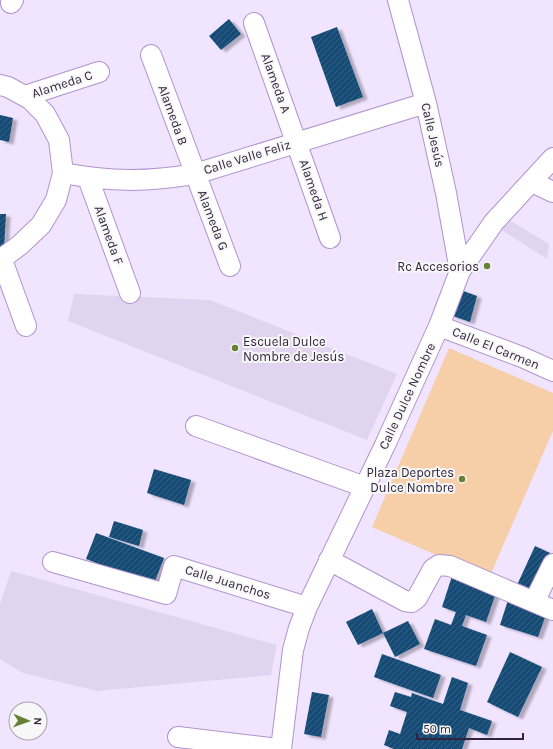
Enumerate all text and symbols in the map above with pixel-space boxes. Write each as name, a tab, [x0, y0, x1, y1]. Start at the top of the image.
street label: Alameda A	[258, 51, 294, 115]
street label: Alameda C	[30, 67, 94, 101]
street label: Alameda B	[155, 83, 191, 147]
street label: Calle Jesús	[418, 101, 448, 169]
street label: Calle Valle Feliz	[202, 137, 292, 177]
street label: Alameda H	[297, 157, 331, 223]
street label: Alameda G	[195, 188, 231, 252]
street label: Alameda F	[91, 203, 127, 267]
place label: Rc Accesorios	[397, 259, 479, 274]
marker: Rc Accesorios	[482, 261, 492, 271]
street label: Calle El Carmen	[450, 324, 542, 372]
place label: Escuela Dulce Nombre de Jesús	[243, 334, 344, 364]
street label: Calle Dulce Nombre	[376, 340, 438, 452]
marker: Escuela Dulce Nombre de Jesús	[230, 343, 240, 353]
place label: Plaza Deportes Dulce Nombre	[367, 465, 454, 495]
marker: Plaza Deportes Dulce Nombre	[457, 474, 467, 484]
street label: Calle Juanchos	[183, 562, 273, 602]
north arrow	[8, 701, 48, 741]
scale bar	[417, 715, 523, 741]
text: N	[31, 717, 44, 726]
text: 50 m	[423, 722, 451, 736]

